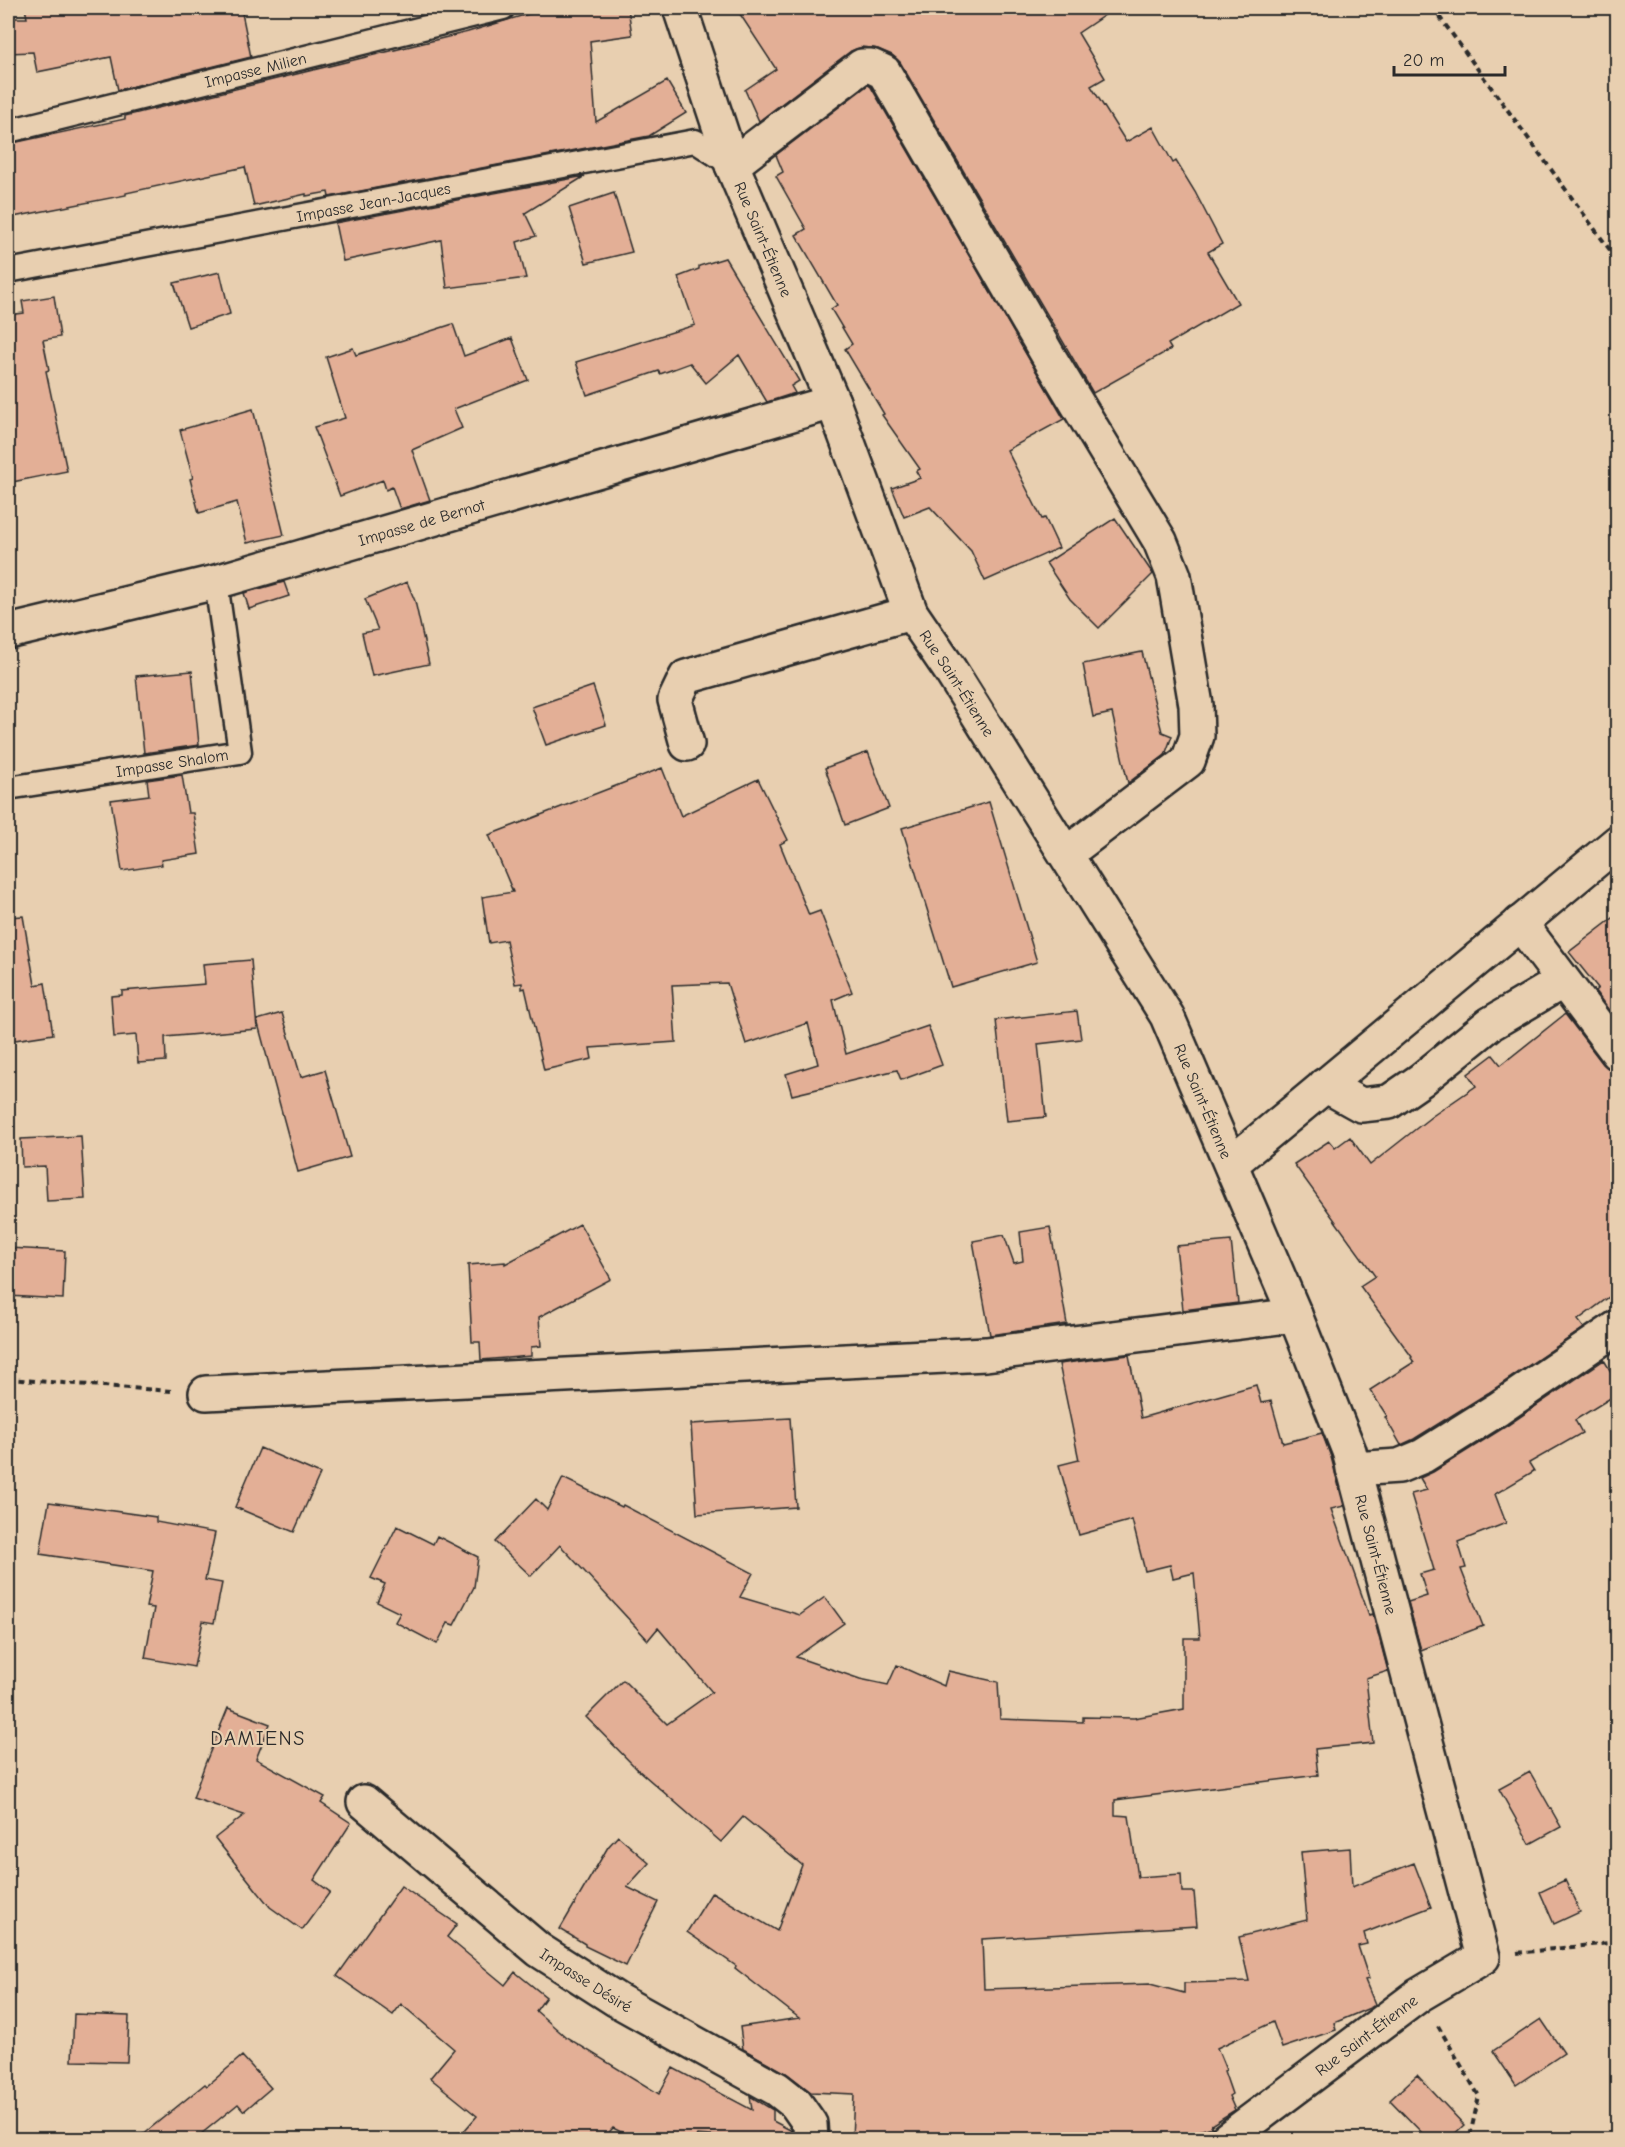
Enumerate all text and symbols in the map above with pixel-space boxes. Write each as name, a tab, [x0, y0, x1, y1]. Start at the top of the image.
scale bar	[1394, 39, 1505, 77]
street label: Impasse Milien	[203, 49, 308, 92]
text: 20 m	[1403, 50, 1444, 71]
street label: Impasse Jean-Jacques	[295, 179, 452, 226]
street label: Rue Saint-Étienne	[730, 179, 795, 300]
street label: Impasse de Bernot	[356, 496, 488, 550]
street label: Rue Saint-Étienne	[915, 627, 998, 740]
street label: Impasse Shalom	[115, 746, 230, 781]
street label: Rue Saint-Étienne	[1170, 1041, 1235, 1162]
street label: Rue Saint-Étienne	[1351, 1493, 1400, 1617]
district label: DAMIENS	[210, 1727, 306, 1750]
street label: Impasse Désiré	[536, 1945, 635, 2016]
street label: Rue Saint-Étienne	[1311, 1991, 1421, 2080]

